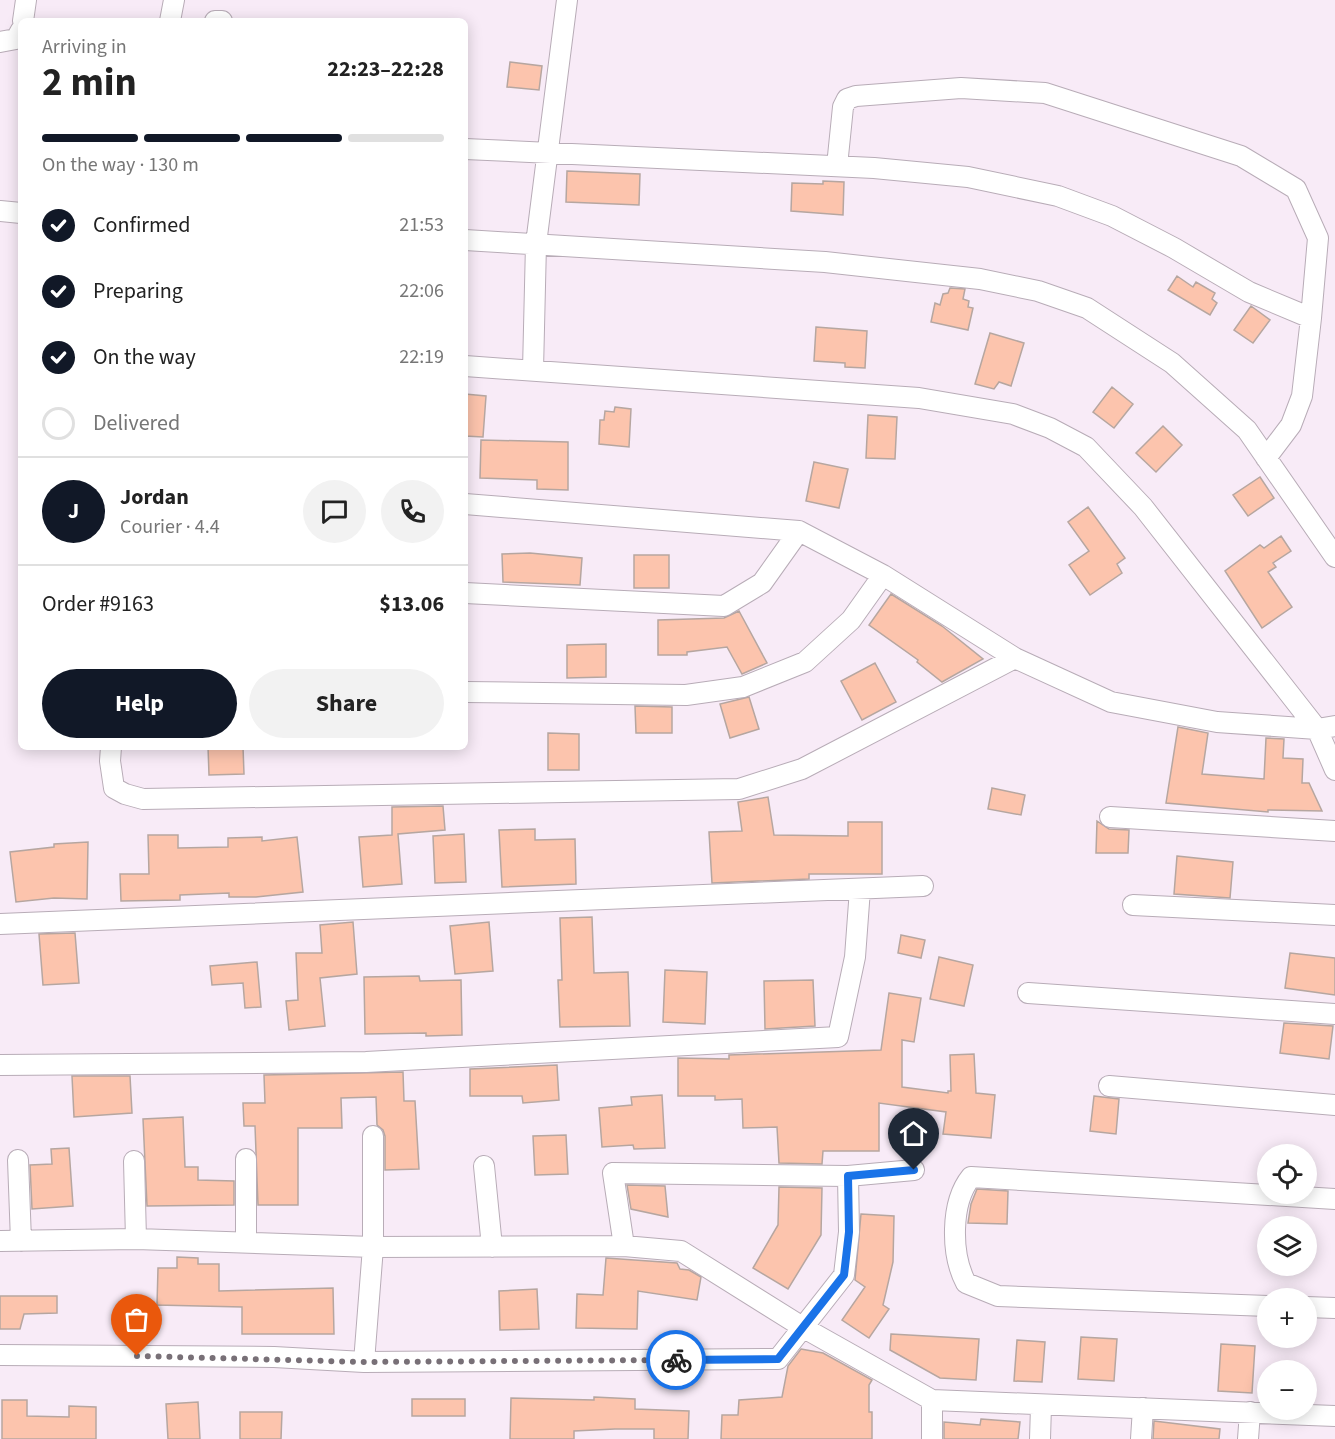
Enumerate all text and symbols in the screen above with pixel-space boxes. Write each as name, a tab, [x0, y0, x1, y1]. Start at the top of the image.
text: Arriving in	[42, 33, 127, 61]
text: 22:23–22:28	[327, 53, 444, 85]
text: 2 min	[42, 55, 137, 111]
text: On the way · 130 m	[42, 151, 199, 179]
icon: check	[42, 209, 75, 242]
text: Confirmed	[93, 209, 190, 241]
text: 21:53	[399, 211, 444, 239]
icon: check	[42, 275, 75, 308]
text: Preparing	[93, 275, 183, 307]
text: 22:06	[399, 277, 444, 305]
icon: check	[42, 341, 75, 374]
text: On the way	[93, 341, 196, 373]
text: 22:19	[399, 343, 444, 371]
text: Delivered	[93, 407, 180, 439]
button: chat	[303, 480, 366, 543]
button: phone	[381, 480, 444, 543]
text: Jordan	[120, 481, 189, 513]
text: J	[68, 495, 79, 527]
text: Courier · 4.4	[120, 513, 220, 541]
text: Order #9163	[42, 588, 154, 620]
text: $13.06	[379, 588, 444, 620]
button: Help	[42, 669, 237, 738]
button: Share	[249, 669, 444, 738]
pin	[888, 1108, 939, 1170]
icon: home	[897, 1117, 930, 1150]
map controls	[1257, 1144, 1317, 1420]
button: locate	[1257, 1144, 1317, 1204]
button: layers	[1257, 1216, 1317, 1276]
button: +	[1257, 1288, 1317, 1348]
pin	[111, 1294, 162, 1356]
icon: bag	[120, 1303, 153, 1336]
courier	[646, 1330, 706, 1390]
icon: bike	[660, 1344, 693, 1377]
button: −	[1257, 1360, 1317, 1420]

